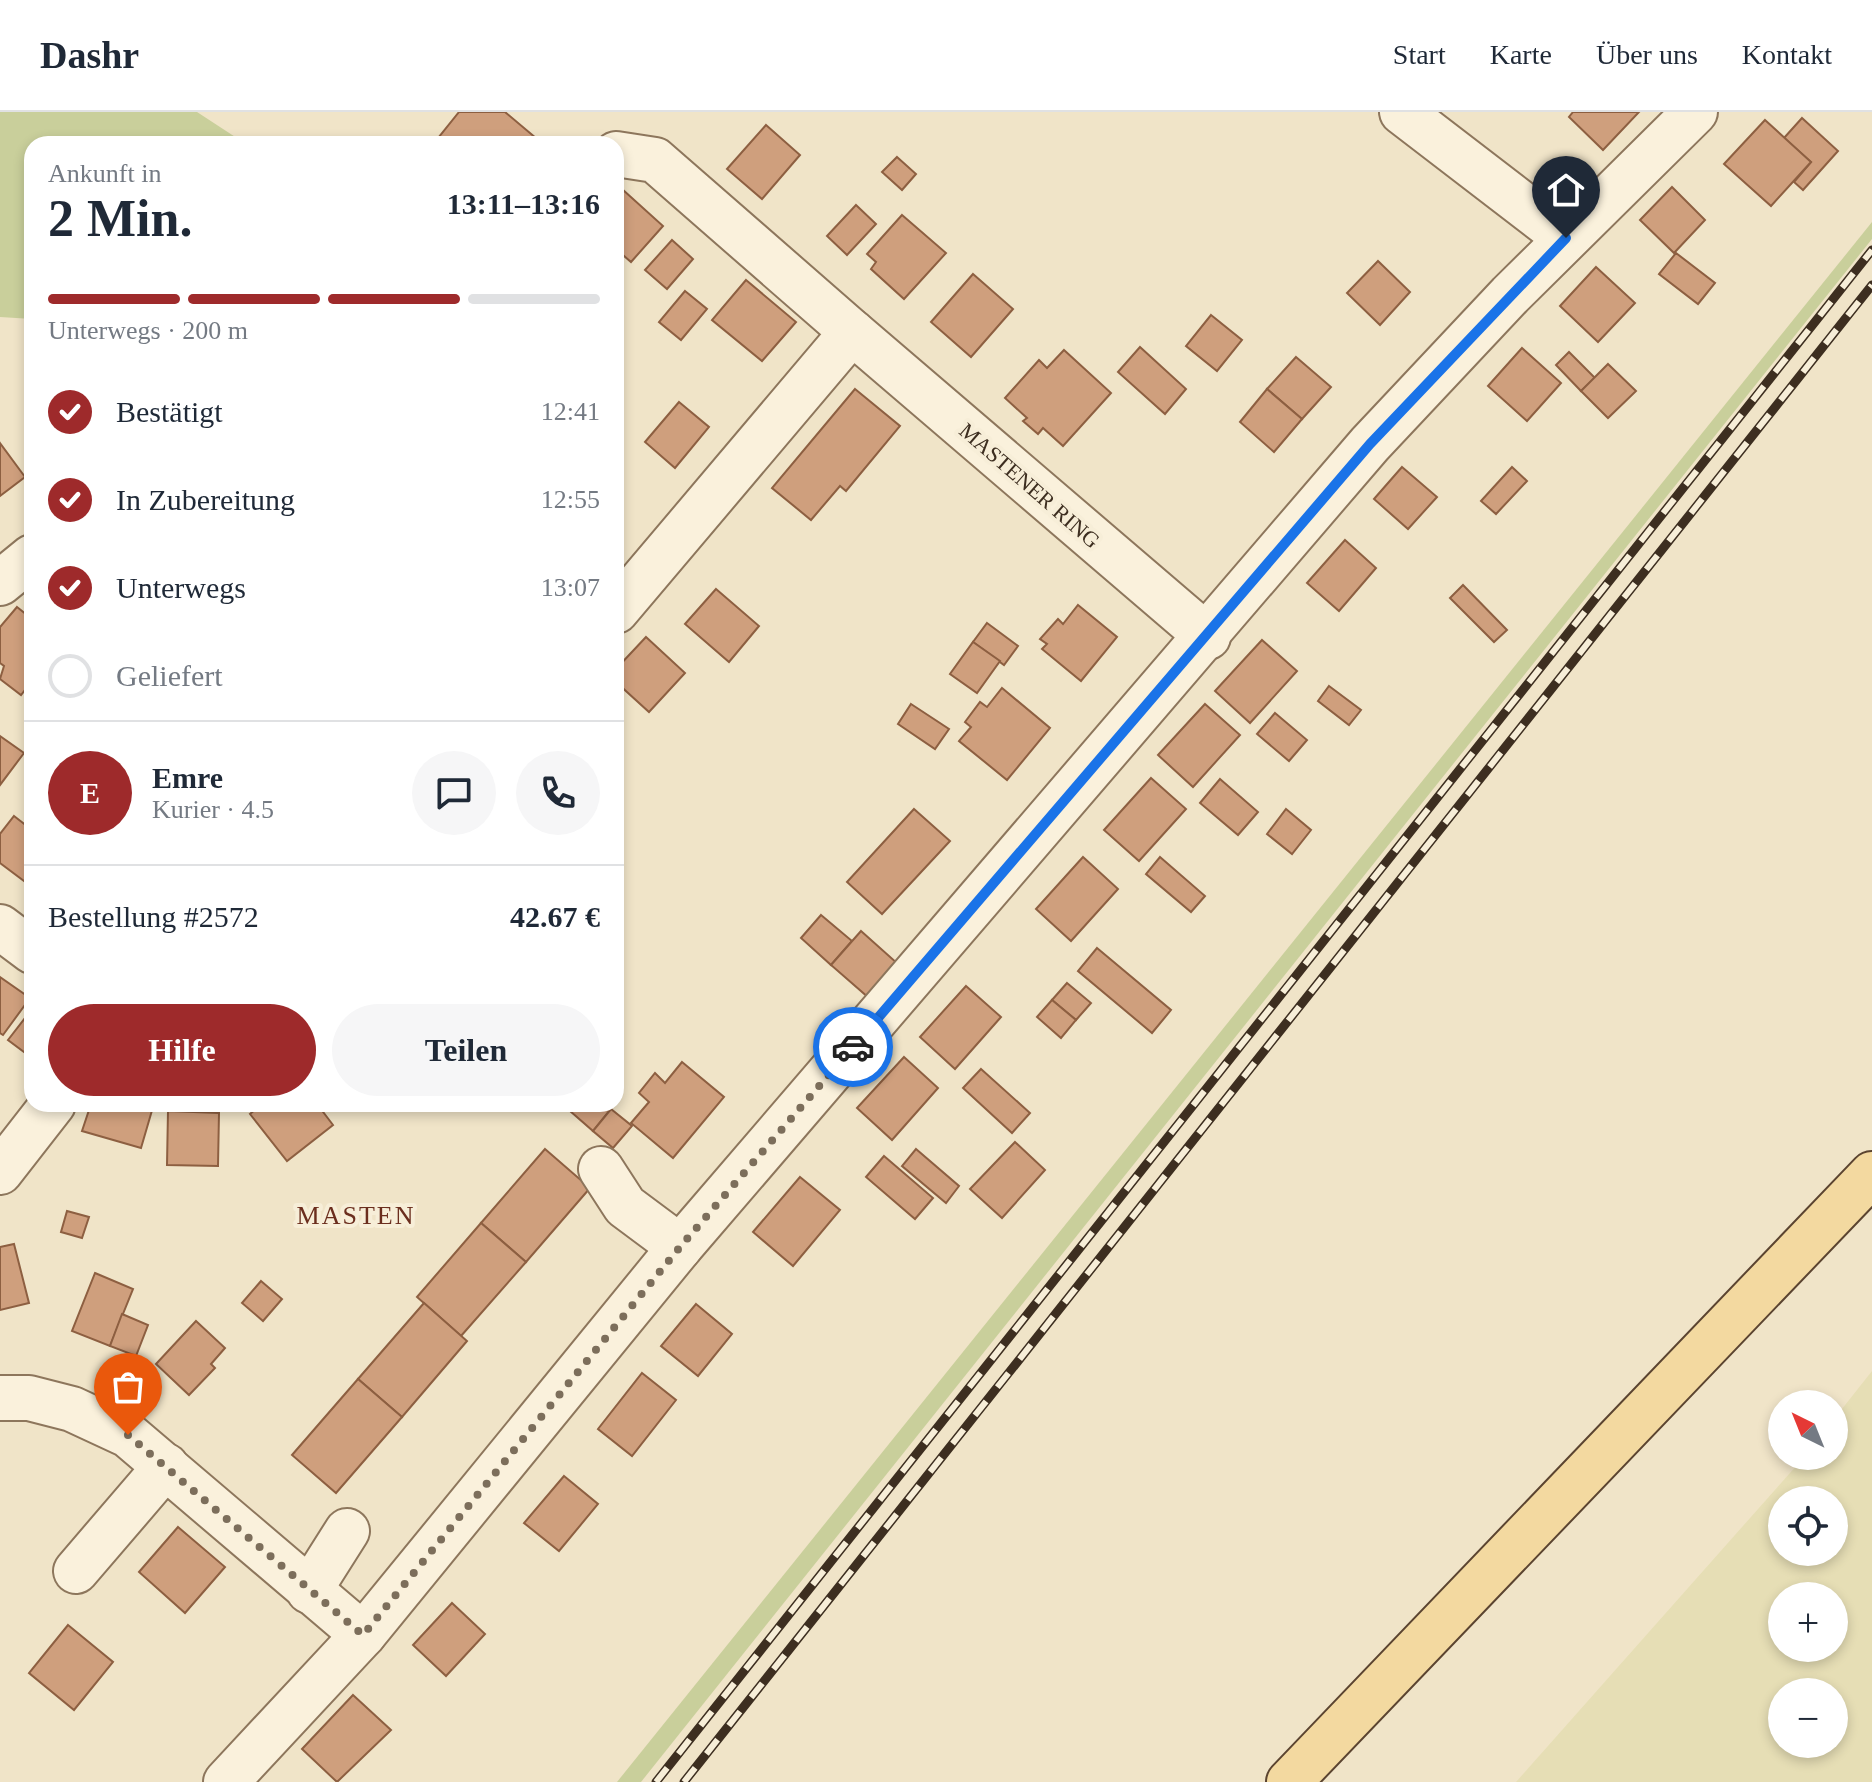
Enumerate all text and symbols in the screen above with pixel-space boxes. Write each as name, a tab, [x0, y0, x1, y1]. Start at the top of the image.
text: Dashr	[40, 34, 139, 76]
text: Start	[1393, 39, 1446, 70]
text: Karte	[1490, 39, 1552, 70]
text: Über uns	[1596, 39, 1698, 70]
text: Kontakt	[1742, 39, 1832, 70]
pin	[1532, 156, 1600, 238]
text: Ankunft in	[48, 159, 161, 188]
icon: home	[1544, 168, 1588, 212]
text: 13:11–13:16	[447, 187, 600, 220]
text: 2 Min.	[48, 190, 192, 247]
text: Unterwegs · 200 m	[48, 316, 248, 345]
icon: check	[48, 390, 92, 434]
text: Bestätigt	[116, 395, 223, 428]
text: 12:41	[541, 397, 600, 426]
street label: MASTENER RING	[954, 418, 1105, 553]
icon: check	[48, 478, 92, 522]
text: In Zubereitung	[116, 483, 295, 516]
text: 12:55	[541, 485, 600, 514]
icon: check	[48, 566, 92, 610]
text: Unterwegs	[116, 571, 246, 604]
text: 13:07	[541, 573, 600, 602]
text: Geliefert	[116, 659, 223, 692]
button: chat	[412, 751, 496, 835]
button: phone	[516, 751, 600, 835]
text: Emre	[152, 761, 223, 794]
text: E	[80, 776, 100, 809]
text: Kurier · 4.5	[152, 795, 274, 824]
text: Bestellung #2572	[48, 900, 259, 933]
text: 42.67 €	[510, 900, 600, 933]
button: Hilfe	[48, 1004, 316, 1096]
button: Teilen	[332, 1004, 600, 1096]
courier	[813, 1007, 893, 1087]
icon: car	[831, 1025, 875, 1069]
district label: MASTEN	[297, 1201, 415, 1230]
pin	[94, 1353, 162, 1435]
icon: bag	[106, 1365, 150, 1409]
north arrow	[1768, 1390, 1848, 1470]
map controls	[1768, 1390, 1848, 1758]
button: locate	[1768, 1486, 1848, 1566]
button: +	[1768, 1582, 1848, 1662]
button: −	[1768, 1678, 1848, 1758]

